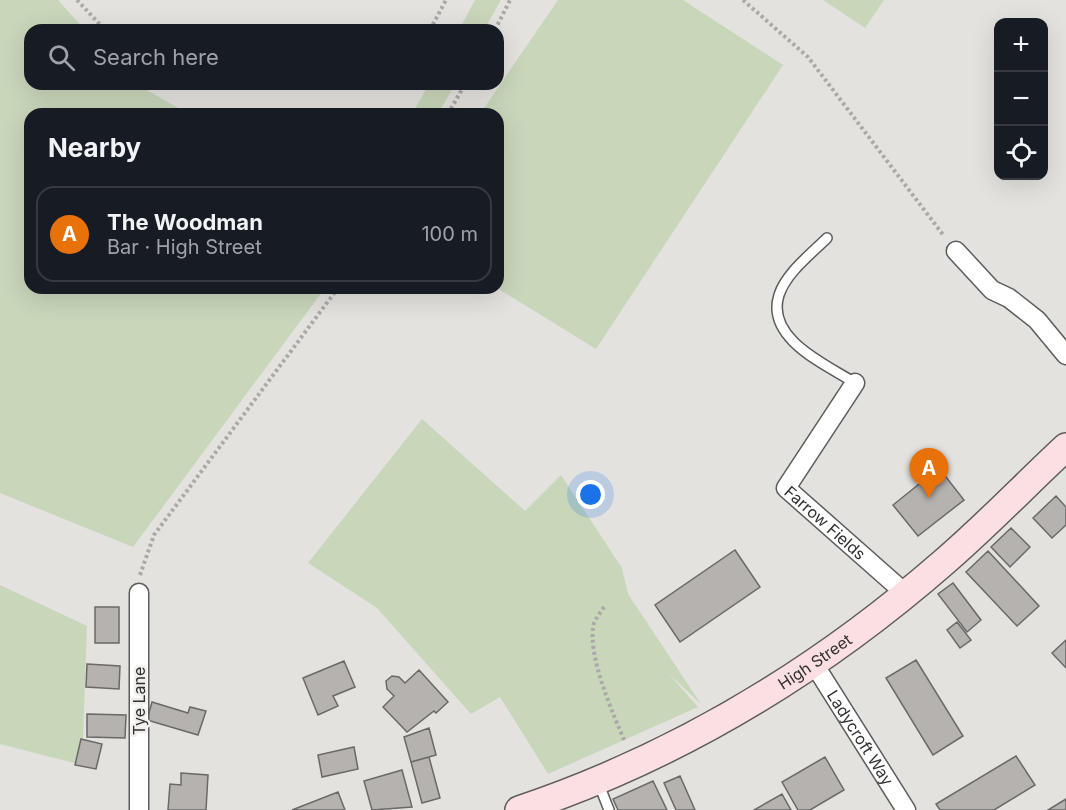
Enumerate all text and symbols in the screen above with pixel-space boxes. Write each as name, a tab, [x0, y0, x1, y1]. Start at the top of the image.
map controls	[994, 18, 1048, 180]
button: +	[994, 18, 1048, 72]
search box	[24, 24, 504, 90]
icon: search	[45, 41, 78, 74]
text: Search here	[93, 44, 219, 70]
button: −	[994, 72, 1048, 126]
button: locate	[994, 126, 1048, 180]
text: Nearby	[48, 132, 141, 163]
text: The Woodman	[107, 209, 263, 235]
text: A	[62, 222, 77, 246]
text: 100 m	[421, 222, 478, 246]
text: Bar · High Street	[107, 235, 262, 259]
pin: A	[910, 448, 948, 498]
your location	[576, 480, 605, 509]
street label: Farrow Fields	[780, 481, 870, 564]
street label: High Street	[774, 629, 855, 694]
street label: Tye Lane	[129, 667, 149, 735]
street label: Ladycroft Way	[823, 686, 898, 789]

